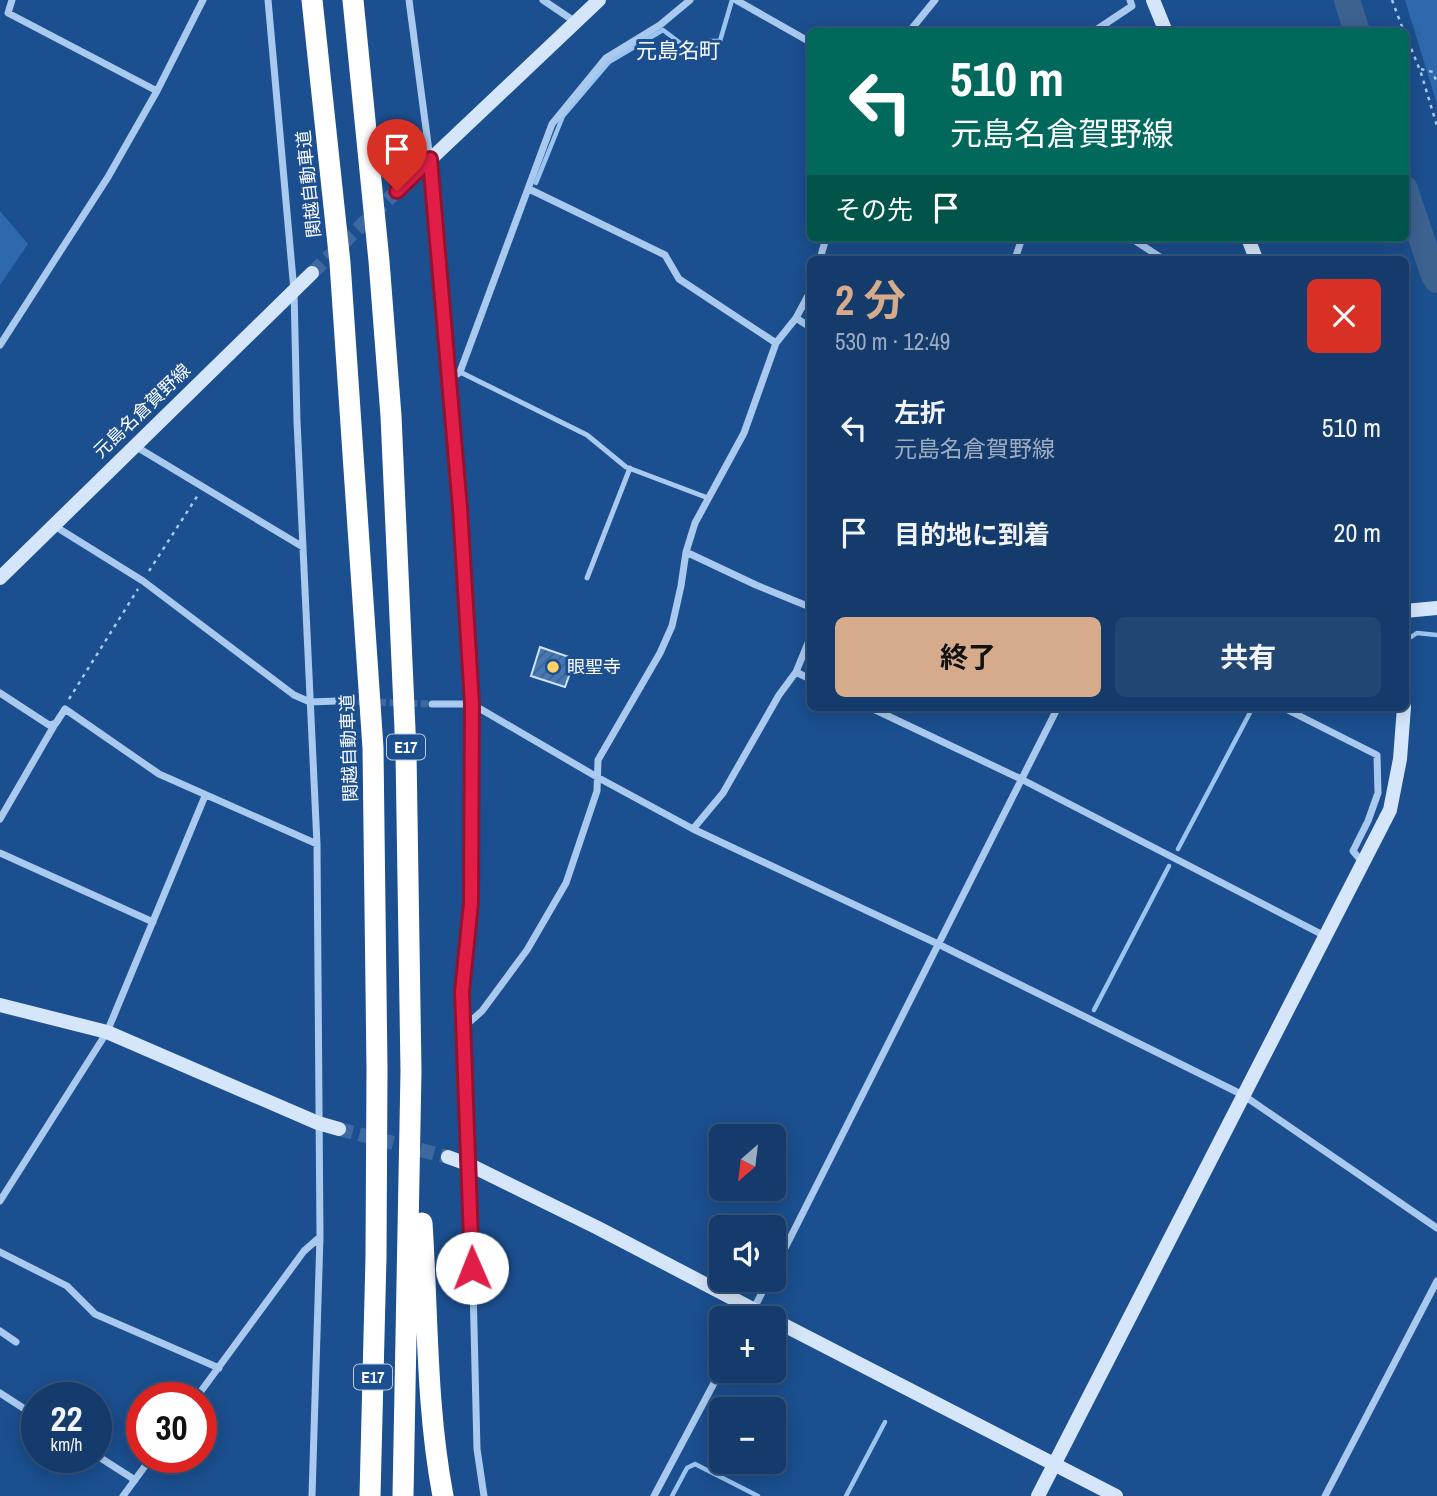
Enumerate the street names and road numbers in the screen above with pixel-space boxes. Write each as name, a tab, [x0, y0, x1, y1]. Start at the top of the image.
street label: 関越自動車道	[290, 129, 327, 239]
street label: 元島名倉賀野線	[88, 358, 196, 463]
street label: 関越自動車道	[334, 694, 363, 802]
road number: E17	[387, 734, 425, 760]
road number: E17	[354, 1364, 392, 1390]

